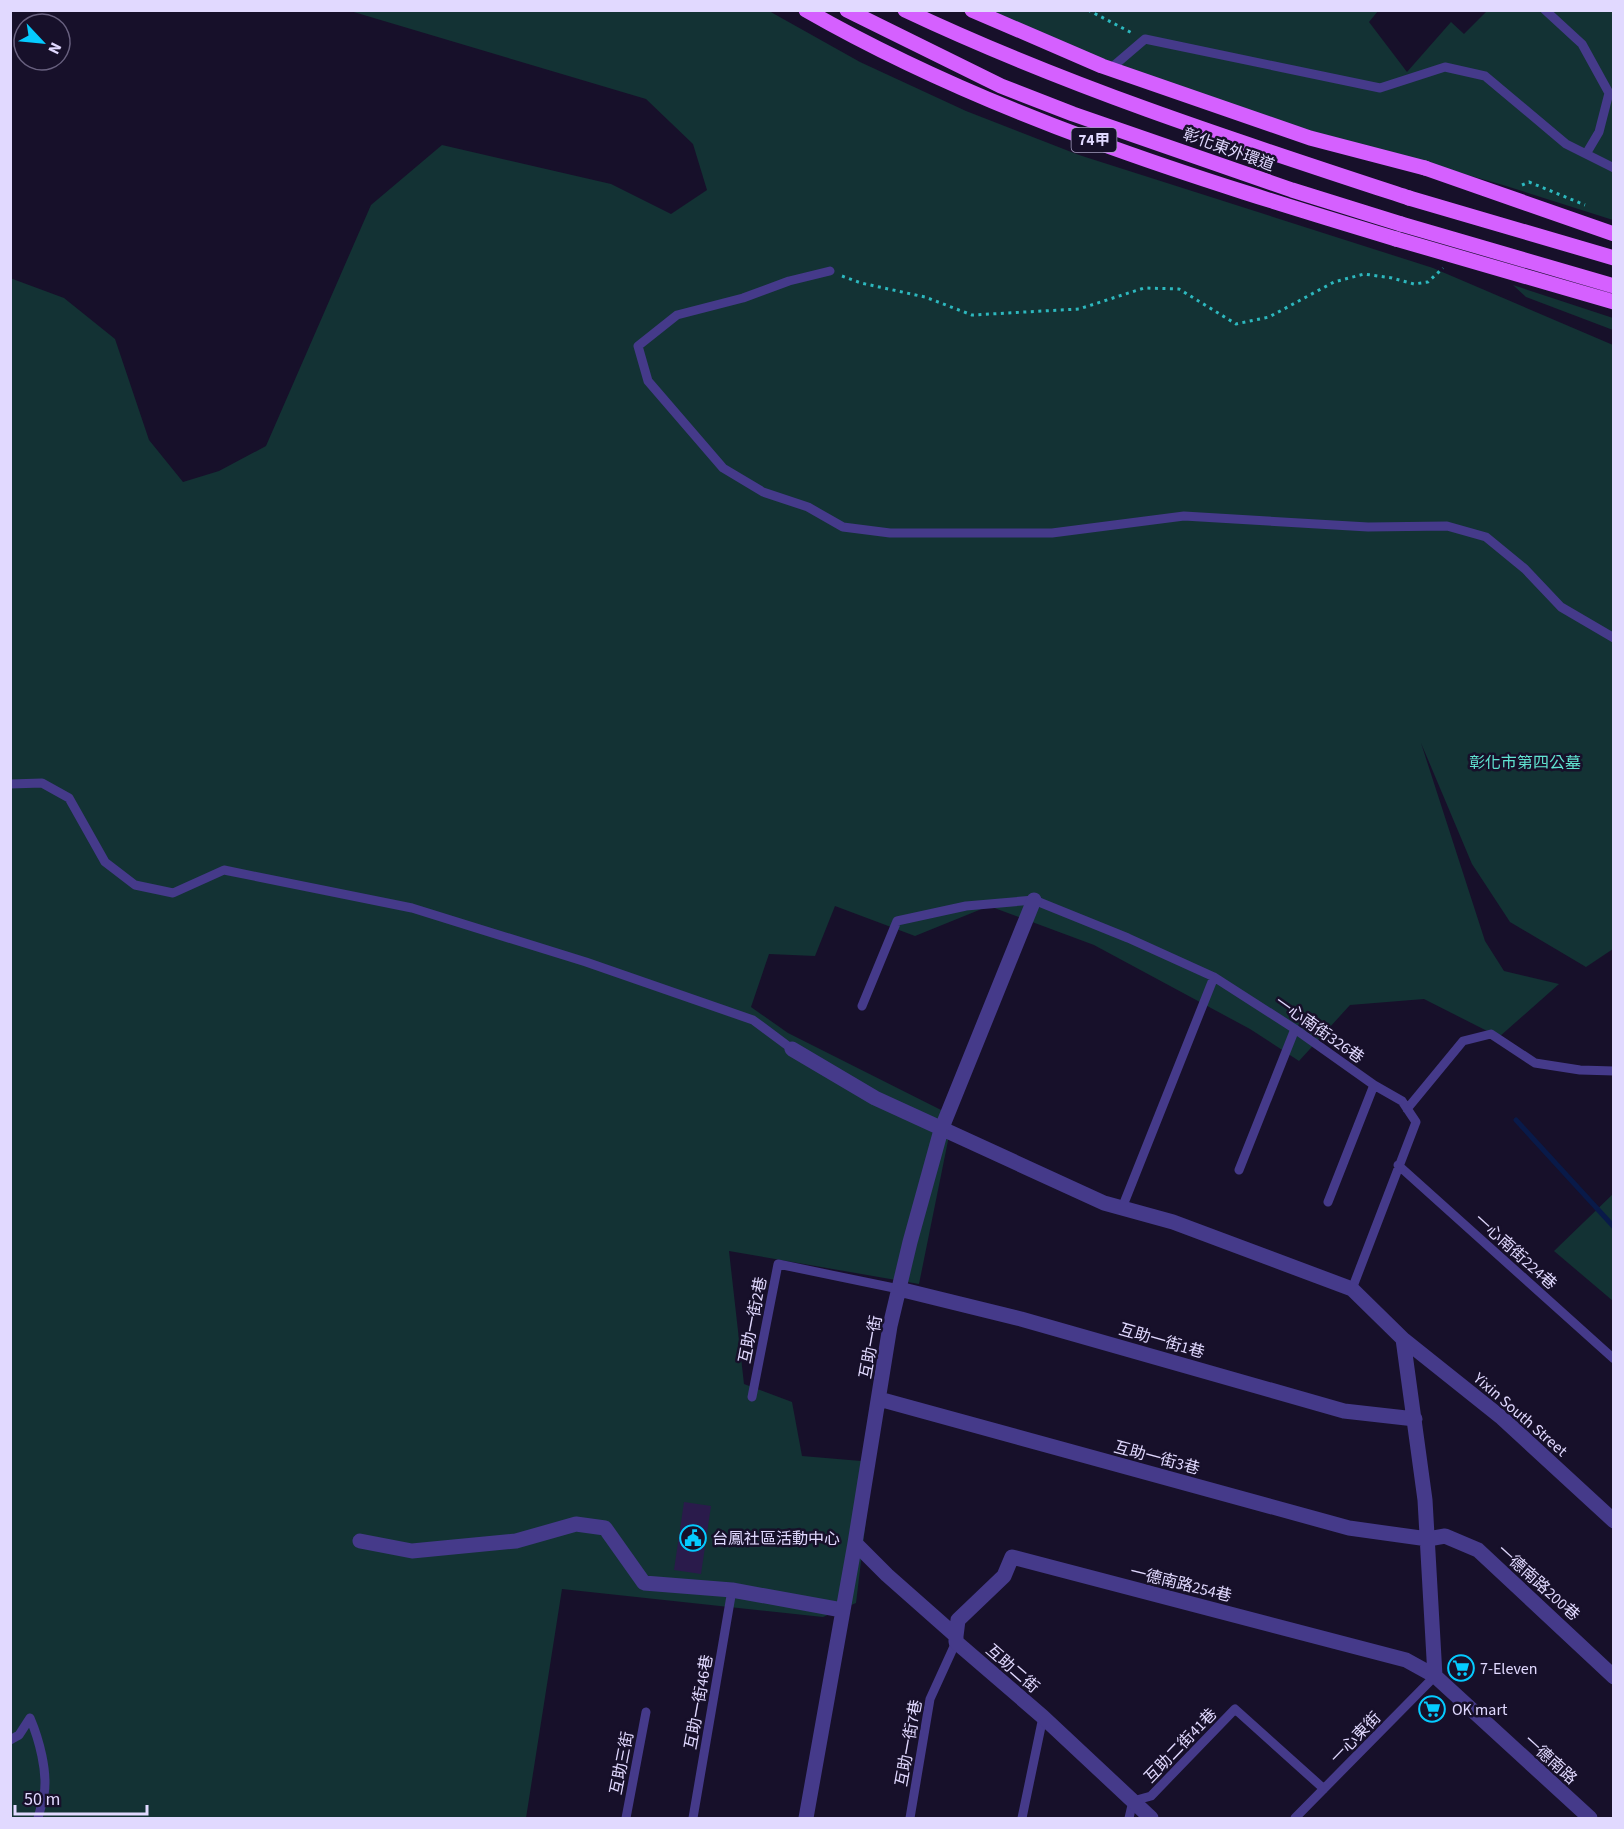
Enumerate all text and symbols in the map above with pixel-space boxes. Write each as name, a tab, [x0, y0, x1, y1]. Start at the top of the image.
north arrow	[12, 12, 72, 72]
text: N	[42, 39, 67, 58]
street label: 彰化東外環道	[1180, 123, 1278, 177]
road number: 74甲	[1072, 128, 1116, 152]
park label: 彰化市第四公墓	[1469, 752, 1581, 774]
street label: 一心南街326巷	[1271, 991, 1368, 1069]
street label: 一心南街224巷	[1469, 1209, 1561, 1295]
street label: 互助一街2巷	[734, 1275, 772, 1365]
street label: 互助一街	[855, 1314, 887, 1381]
street label: 互助一街1巷	[1116, 1318, 1207, 1364]
street label: Yixin South Street	[1468, 1367, 1572, 1462]
street label: 互助一街3巷	[1111, 1436, 1202, 1480]
public building icon: 台鳳社區活動中心	[678, 1523, 708, 1553]
place label: 台鳳社區活動中心	[712, 1528, 840, 1550]
street label: 一德南路200巷	[1492, 1540, 1584, 1626]
street label: 一德南路254巷	[1128, 1561, 1234, 1607]
street label: 互助二街	[981, 1639, 1044, 1698]
street label: 互助一街46巷	[680, 1653, 718, 1751]
supermarket icon: 7-Eleven	[1446, 1653, 1476, 1683]
place label: 7-Eleven	[1480, 1658, 1538, 1680]
supermarket icon: OK mart	[1417, 1694, 1447, 1724]
street label: 互助一街7巷	[891, 1698, 927, 1788]
place label: OK mart	[1452, 1699, 1508, 1721]
street label: 互助二街41巷	[1139, 1704, 1222, 1788]
street label: 一心東街	[1326, 1707, 1386, 1768]
street label: 互助三街	[605, 1730, 639, 1797]
street label: 一德南路	[1519, 1730, 1581, 1789]
scale bar	[15, 1778, 147, 1816]
text: 50 m	[24, 1787, 60, 1812]

